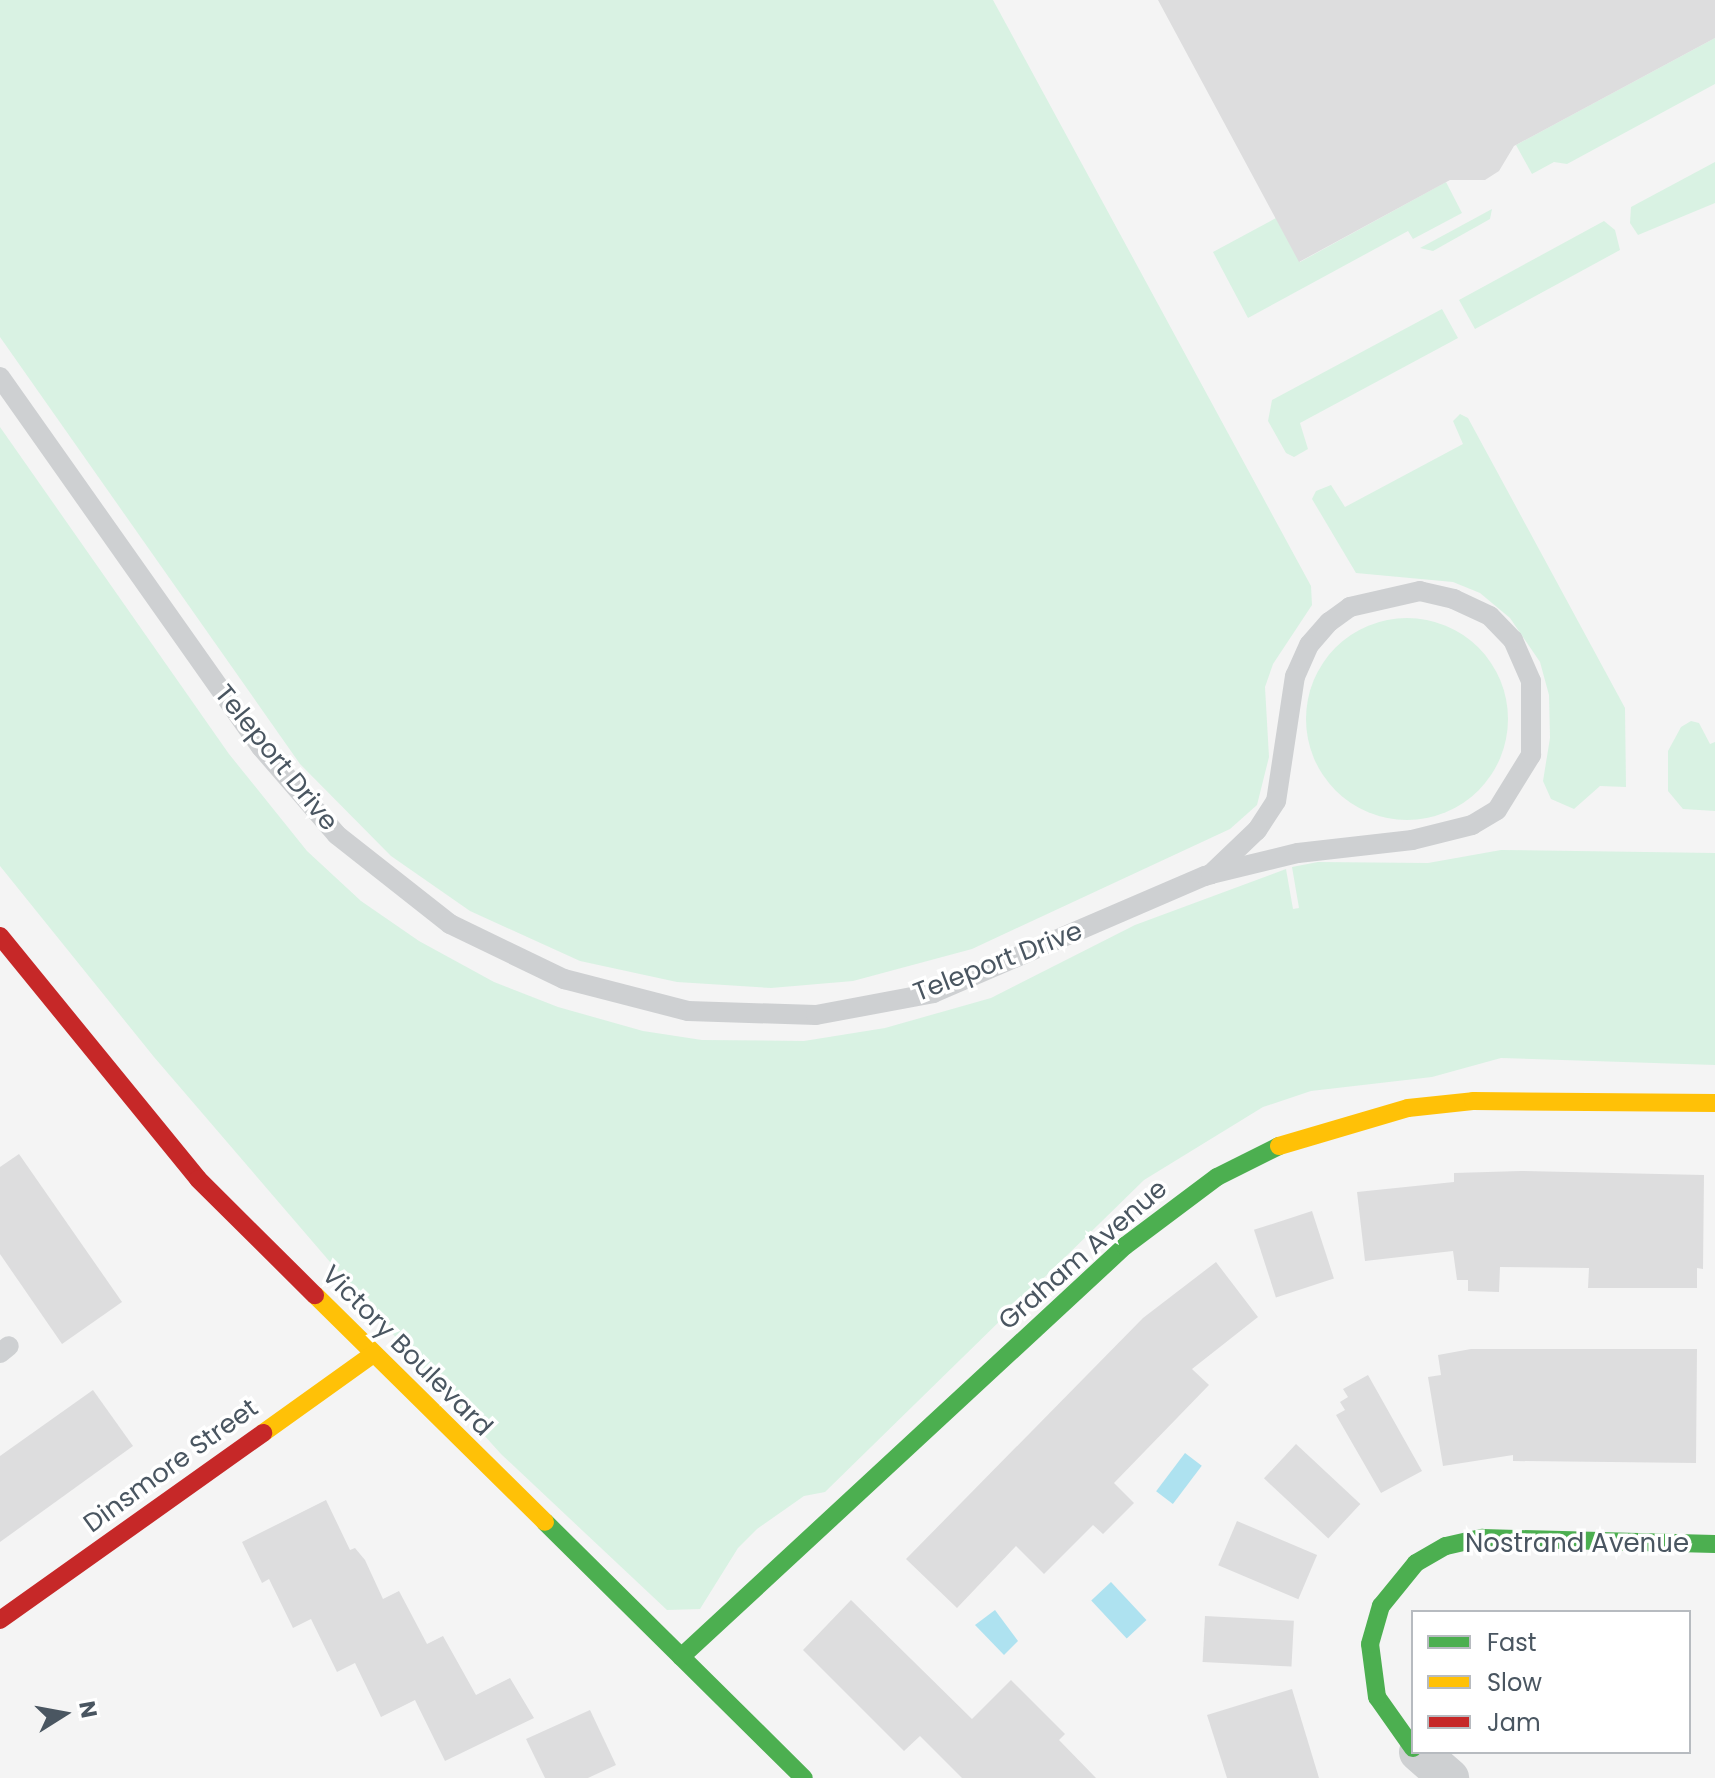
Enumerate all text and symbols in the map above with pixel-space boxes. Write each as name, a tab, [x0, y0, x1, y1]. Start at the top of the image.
street label: Teleport Drive	[208, 679, 344, 837]
street label: Teleport Drive	[909, 916, 1087, 1008]
street label: Graham Avenue	[992, 1173, 1174, 1337]
street label: Victory Boulevard	[315, 1259, 499, 1443]
street label: Dinsmore Street	[78, 1392, 264, 1540]
street label: Nostrand Avenue	[1465, 1528, 1689, 1560]
legend	[1411, 1610, 1691, 1754]
text: Fast	[1487, 1626, 1537, 1659]
text: Slow	[1487, 1666, 1542, 1699]
north arrow	[24, 1674, 104, 1754]
text: N	[71, 1698, 105, 1720]
text: Jam	[1487, 1706, 1541, 1739]

